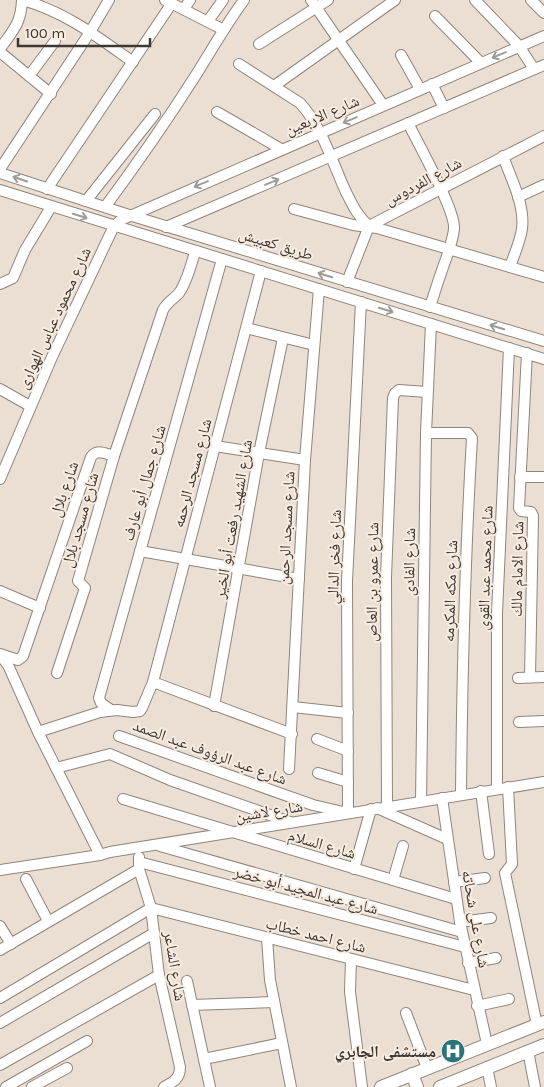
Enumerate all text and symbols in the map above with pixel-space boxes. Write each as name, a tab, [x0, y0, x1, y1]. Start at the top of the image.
scale bar	[18, 15, 150, 47]
text: 100 m	[25, 24, 65, 42]
one-way arrow	[492, 51, 507, 61]
street label: شارع الاربعين	[282, 91, 362, 140]
one-way arrow	[343, 115, 358, 125]
street label: شارع الفردوس	[381, 153, 465, 210]
one-way arrow	[12, 174, 28, 184]
one-way arrow	[264, 177, 279, 186]
one-way arrow	[194, 180, 209, 190]
one-way arrow	[71, 211, 87, 221]
street label: طريق كعبيش	[236, 224, 315, 265]
street label: شارع محمود عباس الهوارى	[13, 244, 96, 392]
one-way arrow	[317, 270, 333, 280]
one-way arrow	[377, 305, 393, 315]
one-way arrow	[490, 322, 506, 332]
street label: شارع مسجد الرحمه	[168, 417, 217, 530]
street label: شارع جمال أبو عارف	[118, 423, 171, 543]
street label: شارع الشهيد رفعت أبو الخير	[209, 438, 257, 601]
street label: شارع بلال	[46, 459, 83, 520]
street label: شارع مسجد بلال	[57, 470, 104, 570]
street label: شارع مسجد الرحمن	[274, 471, 299, 585]
street label: شارع محمد عبد القوى	[473, 505, 498, 631]
street label: شارع فخر الدالي	[323, 509, 348, 605]
street label: شارع الامام مالك	[507, 521, 528, 617]
street label: شارع عمرو بن العاص	[361, 522, 384, 642]
street label: شارع الفادى	[399, 528, 420, 596]
street label: شارع مكه المكرمه	[439, 540, 462, 642]
street label: شارع عبد الرؤوف عبد الصمد	[130, 715, 290, 790]
street label: شارع لاشين	[234, 796, 304, 827]
street label: شارع السلام	[286, 825, 358, 864]
street label: شارع عبد المجيد أبو خضر	[231, 861, 380, 919]
street label: شارع على شحاته	[457, 869, 494, 970]
street label: شارع احمد خطاب	[264, 913, 368, 958]
street label: شارع الشاعر	[159, 929, 190, 1003]
hospital icon: مستشفى الجابري	[440, 1038, 466, 1064]
place label: مستشفى الجابري	[335, 1042, 436, 1063]

